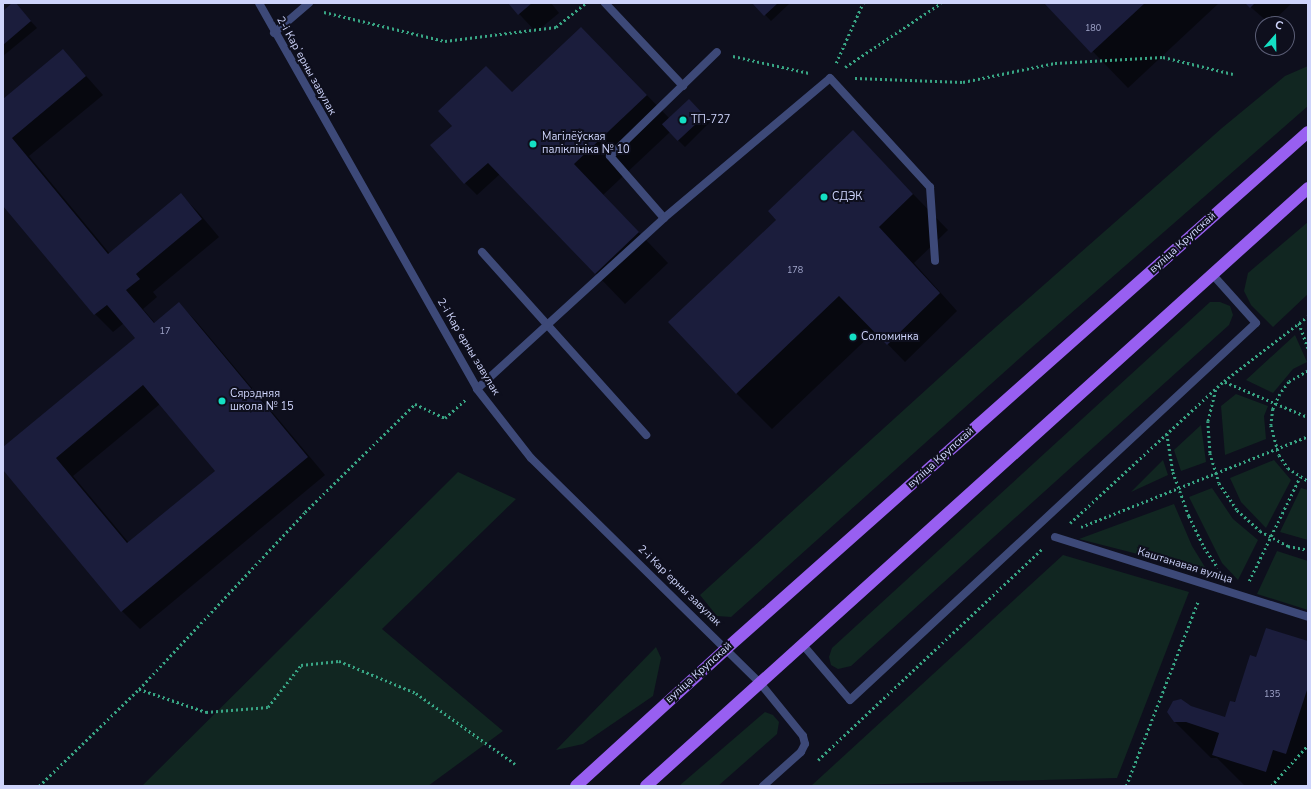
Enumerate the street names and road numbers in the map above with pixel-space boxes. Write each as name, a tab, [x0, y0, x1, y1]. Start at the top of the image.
street label: 2-і Карʼерны завулак	[273, 14, 339, 118]
street label: вуліца Крупскай	[1147, 210, 1219, 276]
street label: 2-і Карʼерны завулак	[434, 296, 502, 398]
street label: вуліца Крупскай	[905, 425, 977, 491]
street label: 2-і Карʼерны завулак	[635, 543, 723, 629]
street label: Каштанавая вуліца	[1136, 545, 1234, 587]
street label: вуліца Крупскай	[663, 640, 735, 706]

